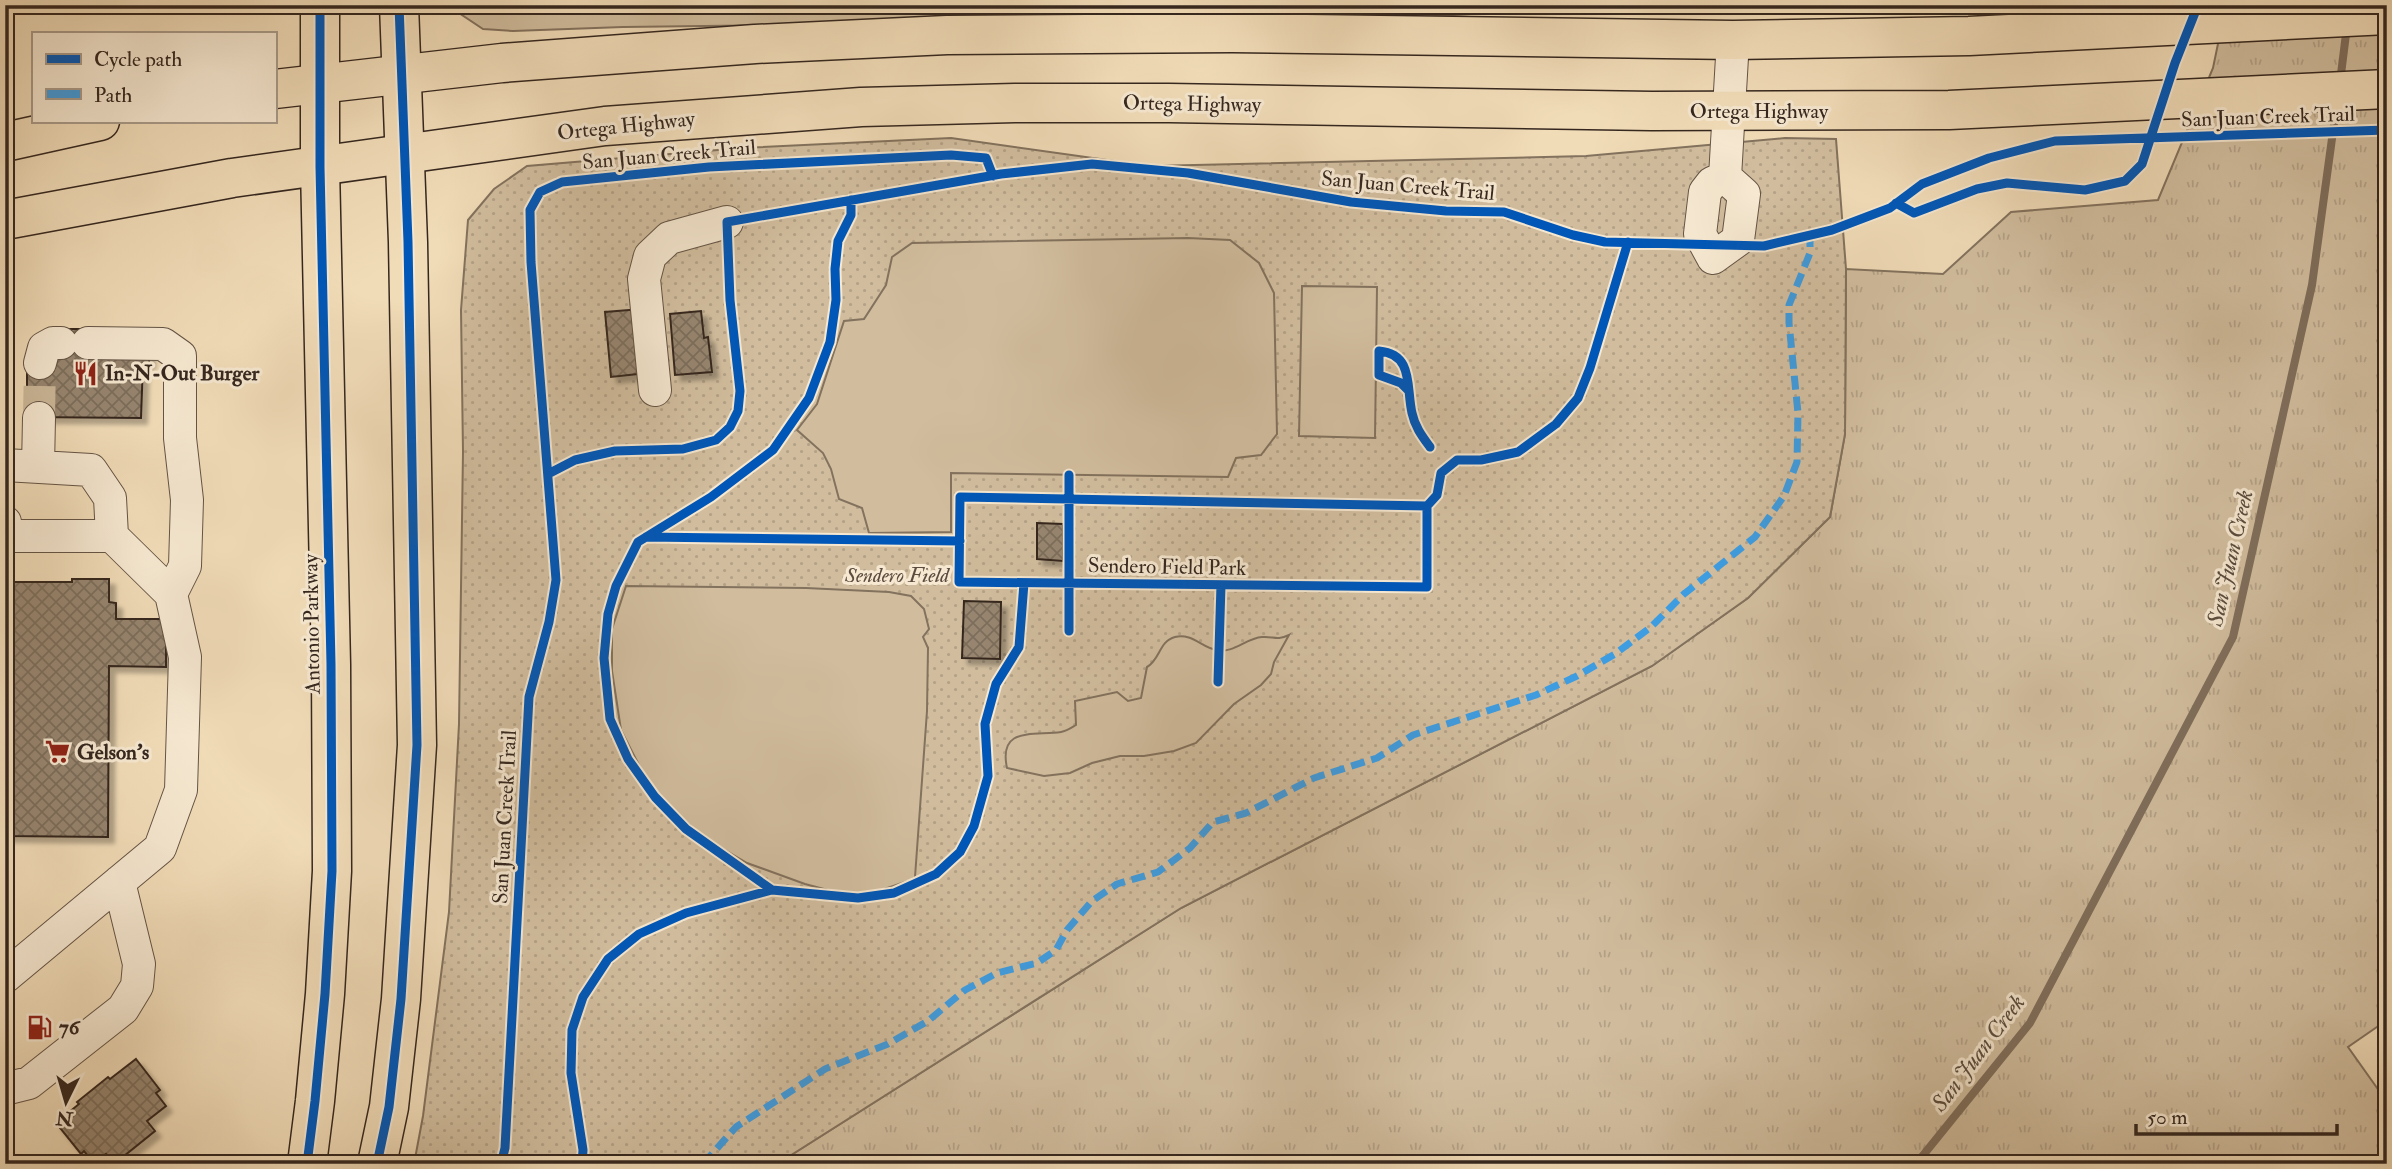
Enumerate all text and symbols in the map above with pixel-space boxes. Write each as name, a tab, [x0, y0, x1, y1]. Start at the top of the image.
legend	[32, 32, 276, 122]
text: Cycle path	[94, 46, 182, 73]
text: Path	[94, 82, 132, 109]
street label: Ortega Highway	[1123, 89, 1262, 119]
street label: Ortega Highway	[1690, 98, 1829, 125]
street label: San Juan Creek Trail	[2181, 100, 2356, 134]
street label: Ortega Highway	[556, 105, 697, 147]
street label: San Juan Creek Trail	[581, 134, 758, 176]
street label: San Juan Creek Trail	[1320, 165, 1497, 207]
restaurant icon: In-N-Out Burger	[71, 359, 99, 387]
place label: In-N-Out Burger	[105, 360, 260, 387]
water label: San Juan Creek	[2200, 487, 2260, 630]
street label: Sendero Field Park	[1088, 552, 1246, 582]
street label: Antonio Parkway	[297, 553, 327, 695]
park label: Sendero Field	[844, 562, 950, 589]
street label: San Juan Creek Trail	[487, 729, 523, 905]
supermarket icon: Gelson's	[43, 738, 71, 766]
place label: Gelson's	[77, 739, 149, 766]
water label: San Juan Creek	[1924, 989, 2031, 1118]
fuel station icon: 76	[25, 1013, 53, 1041]
place label: 76	[59, 1014, 81, 1041]
north arrow	[32, 1068, 102, 1138]
scale bar	[2136, 1092, 2338, 1136]
text: 50 m	[2147, 1104, 2188, 1131]
text: N	[54, 1105, 75, 1131]

